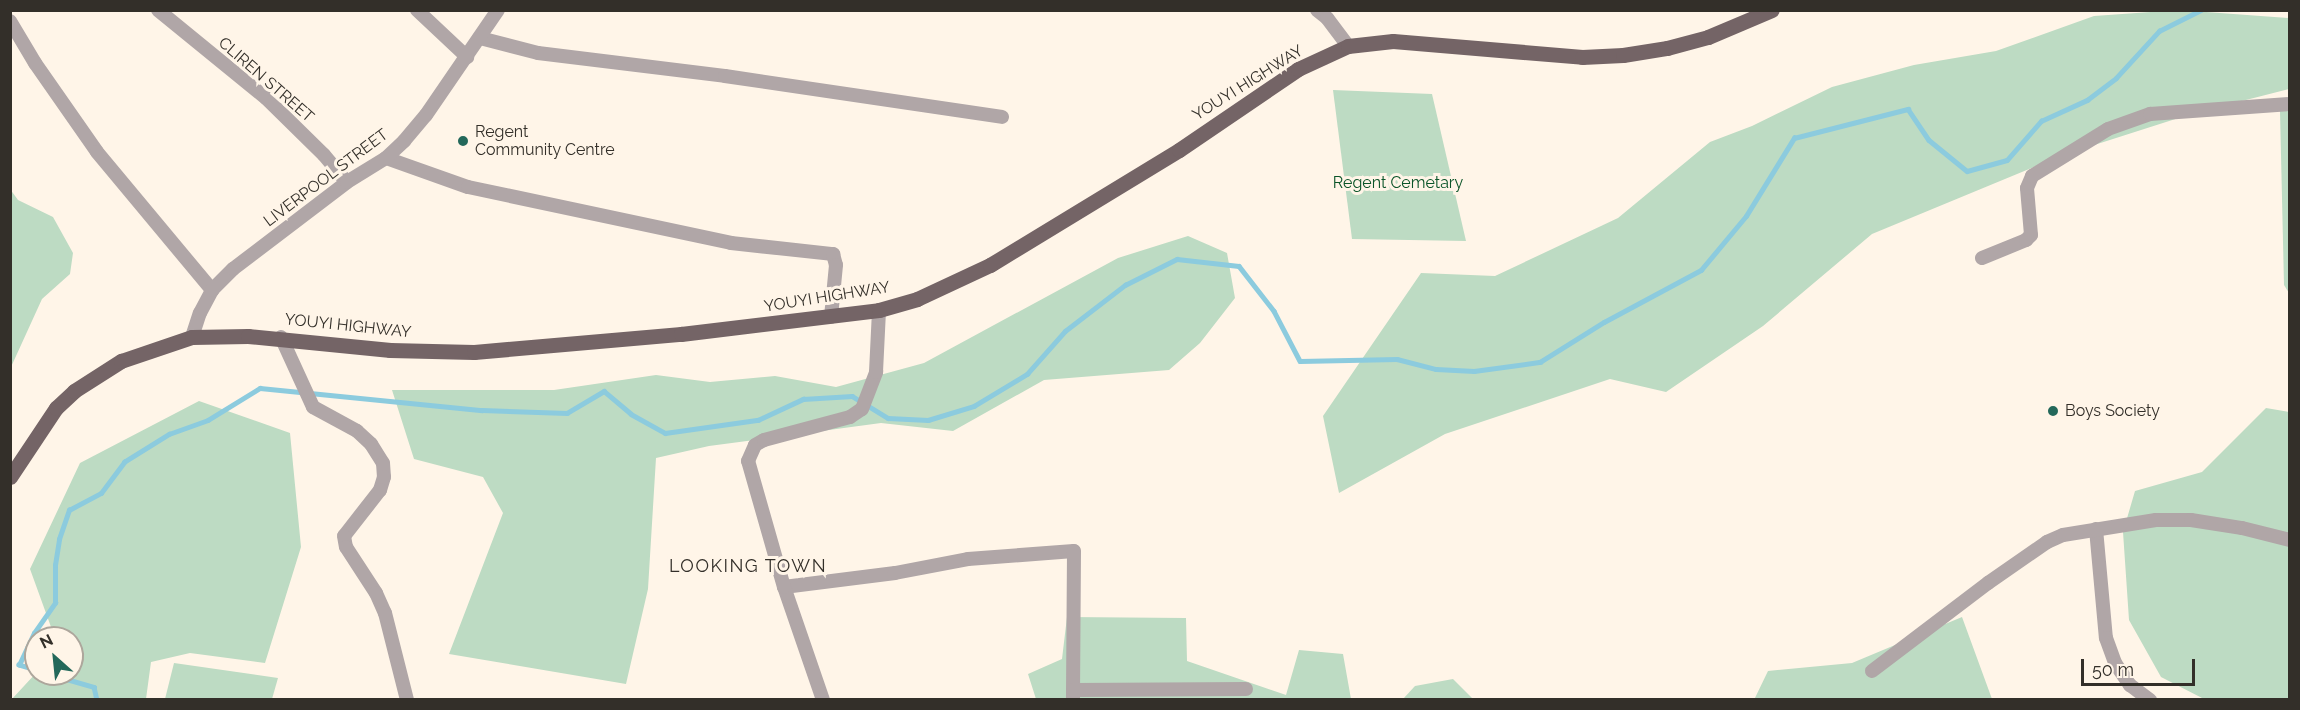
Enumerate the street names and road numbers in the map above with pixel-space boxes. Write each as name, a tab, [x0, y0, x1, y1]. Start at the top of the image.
street label: CLIREN STREET	[214, 33, 318, 127]
street label: YOUYI HIGHWAY	[1189, 41, 1307, 125]
street label: LIVERPOOL STREET	[260, 125, 392, 231]
street label: YOUYI HIGHWAY	[763, 278, 891, 316]
street label: YOUYI HIGHWAY	[284, 310, 412, 342]

